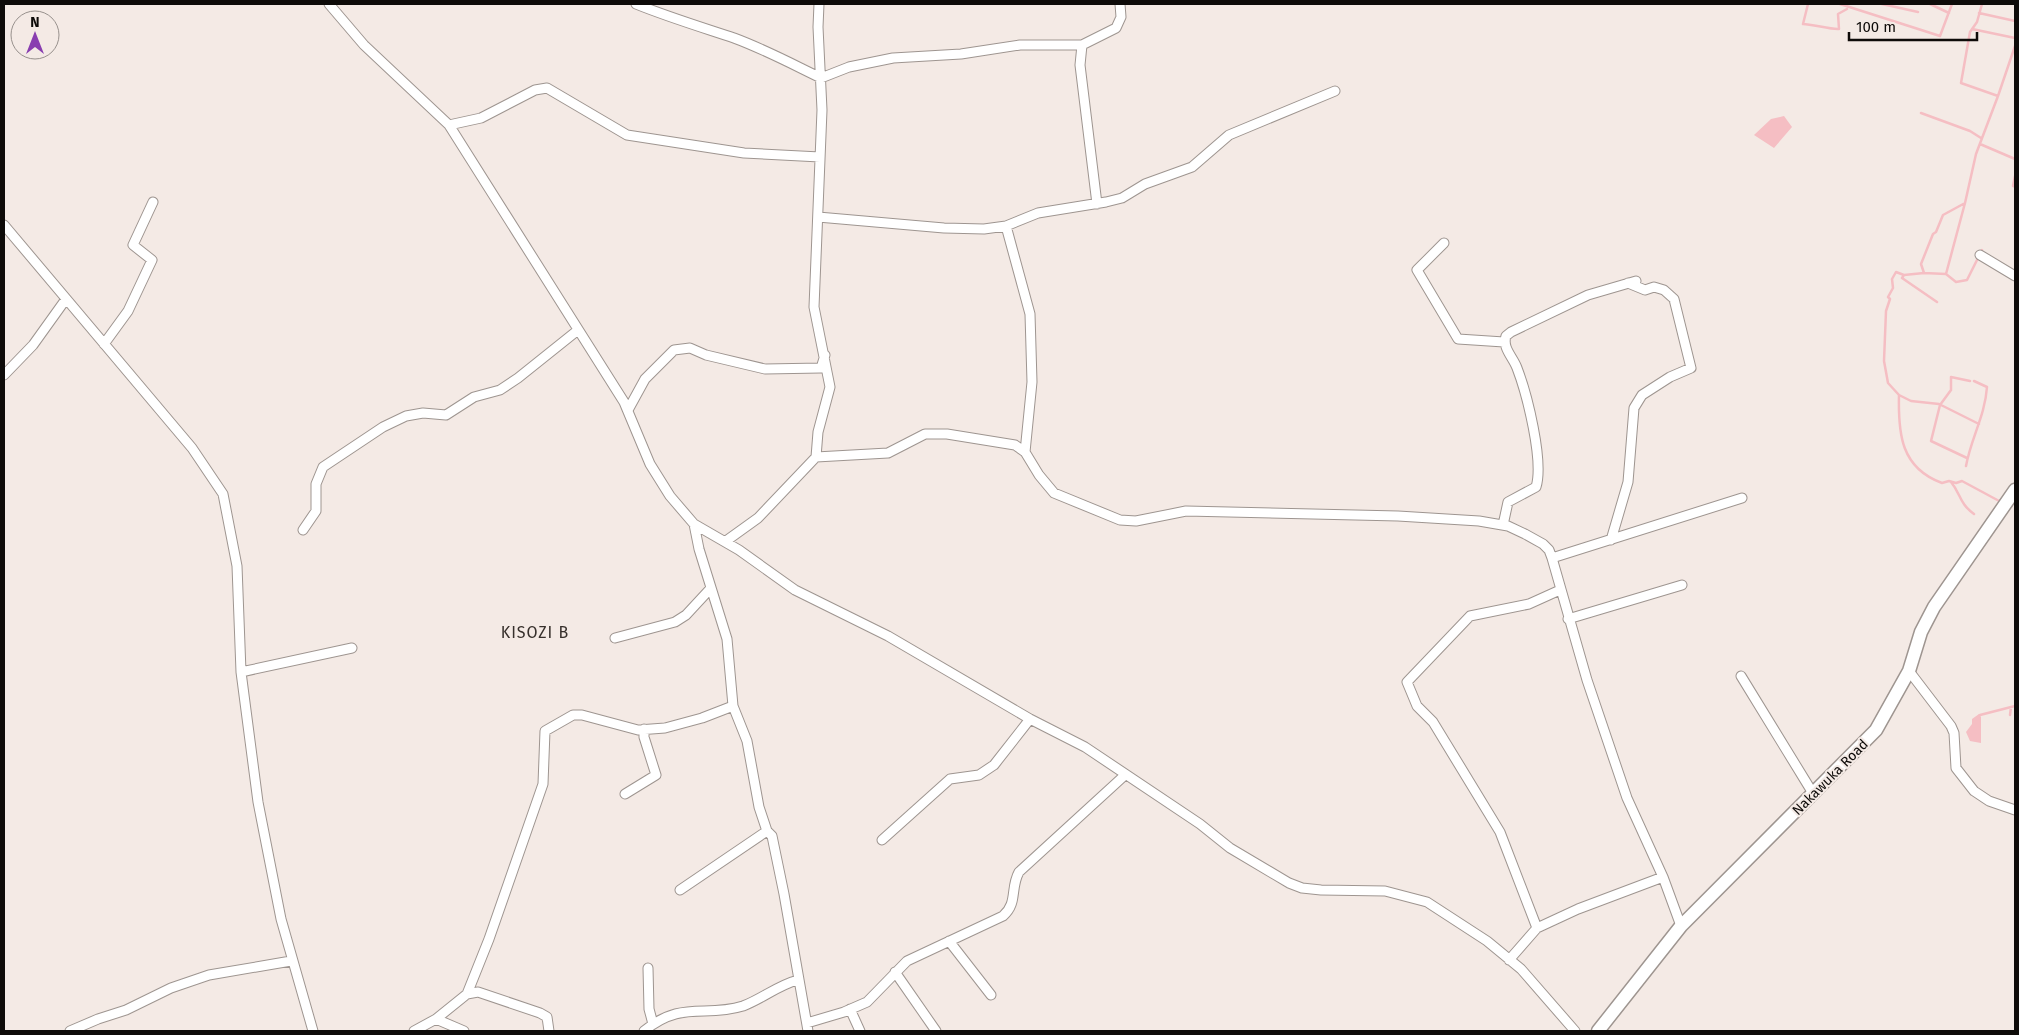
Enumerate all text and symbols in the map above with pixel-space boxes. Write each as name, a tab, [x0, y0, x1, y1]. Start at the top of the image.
north arrow	[10, 10, 60, 60]
scale bar	[1849, 10, 1976, 42]
text: N	[30, 14, 40, 31]
text: 100 m	[1856, 18, 1896, 36]
district label: KISOZI B	[501, 623, 569, 642]
street label: Nakawuka Road	[1789, 736, 1872, 819]

